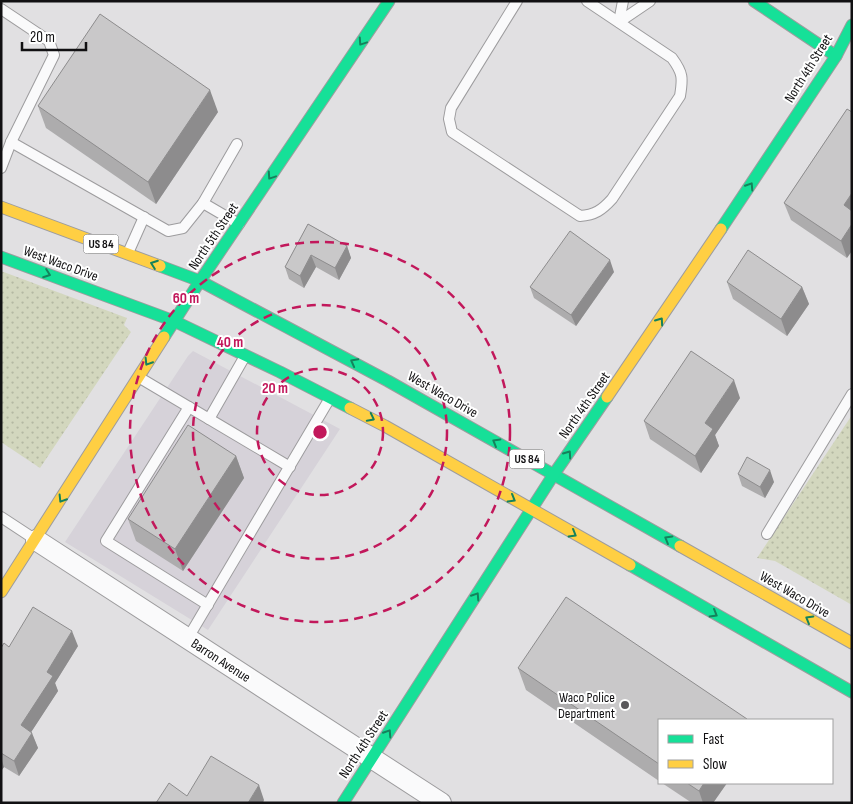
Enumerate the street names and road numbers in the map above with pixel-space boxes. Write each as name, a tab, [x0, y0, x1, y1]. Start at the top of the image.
street label: North 4th Street	[781, 31, 836, 106]
street label: North 5th Street	[185, 199, 242, 273]
road number: US 84	[84, 234, 118, 253]
street label: West Waco Drive	[21, 242, 100, 285]
street label: West Waco Drive	[405, 368, 481, 421]
street label: North 4th Street	[555, 369, 614, 442]
road number: US 84	[510, 449, 544, 468]
street label: West Waco Drive	[757, 568, 833, 621]
street label: Barron Avenue	[188, 635, 254, 686]
street label: North 4th Street	[335, 707, 392, 781]

